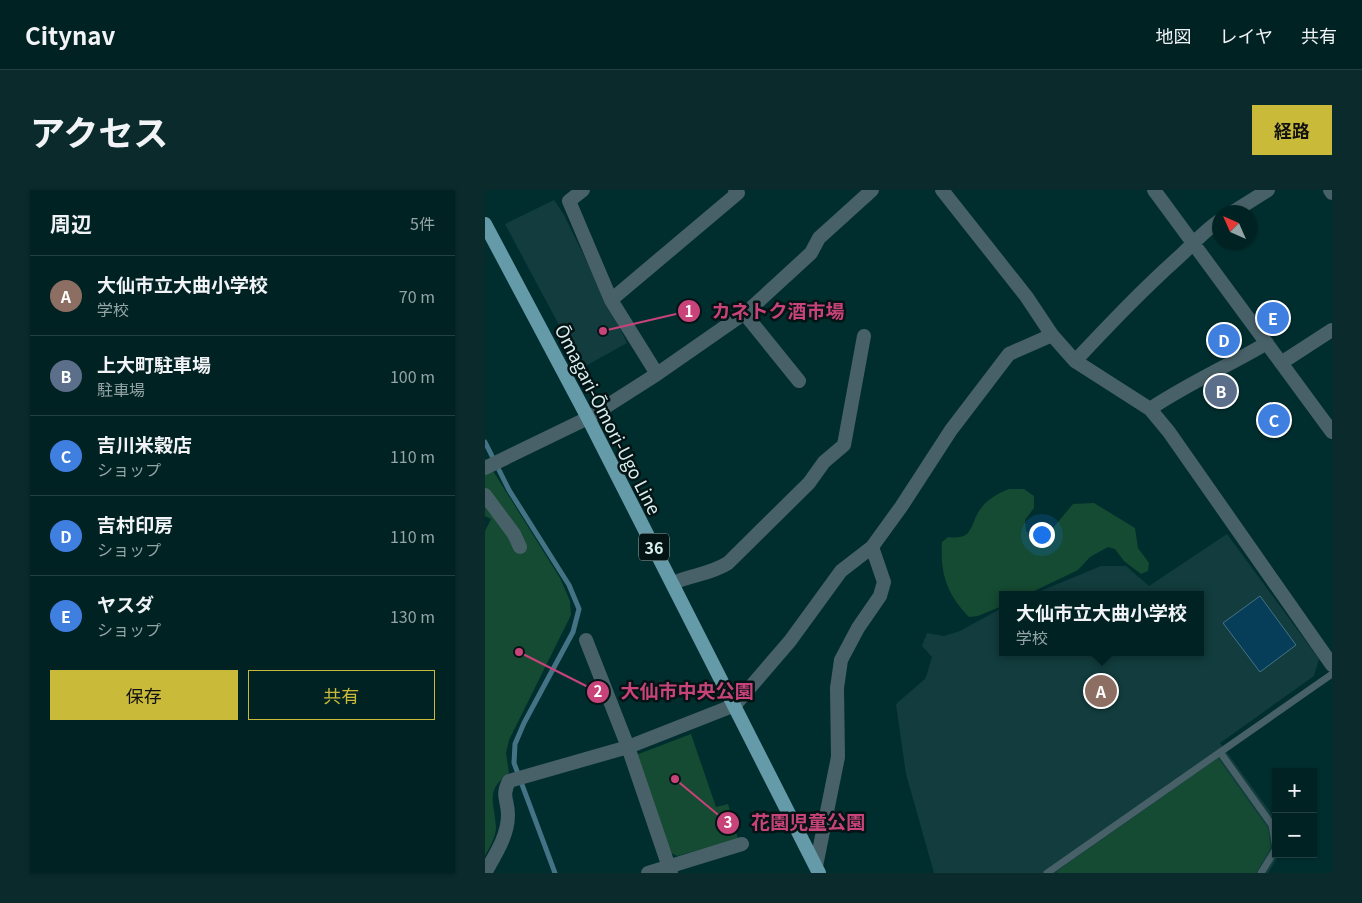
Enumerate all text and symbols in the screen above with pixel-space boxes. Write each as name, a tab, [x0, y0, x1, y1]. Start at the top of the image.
text: Citynav	[25, 17, 115, 52]
text: 地図	[1156, 22, 1192, 48]
text: レイヤ	[1220, 22, 1273, 48]
text: 共有	[1301, 22, 1337, 48]
text: アクセス	[30, 105, 168, 156]
button: 経路	[1252, 105, 1332, 155]
north arrow	[1212, 205, 1257, 250]
text: 周辺	[50, 208, 92, 238]
text: 5件	[410, 211, 435, 235]
text: 大仙市立大曲小学校	[97, 270, 268, 297]
text: A	[61, 284, 71, 308]
text: 70 m	[399, 284, 435, 308]
callout: カネトク酒市場	[677, 294, 855, 328]
text: カネトク酒市場	[711, 296, 845, 323]
text: 学校	[97, 297, 129, 321]
pin: E	[1257, 299, 1289, 337]
text: 1	[685, 300, 693, 321]
street label: Ōmagari-Ōmori-Ugo Line	[550, 319, 668, 519]
pin: D	[1208, 321, 1240, 359]
text: 上大町駐車場	[97, 350, 211, 377]
text: B	[61, 364, 71, 388]
text: 100 m	[390, 364, 435, 388]
pin: B	[1205, 372, 1237, 410]
text: 駐車場	[97, 377, 145, 401]
pin: C	[1258, 401, 1290, 439]
text: 吉川米穀店	[97, 430, 192, 457]
text: C	[61, 444, 71, 468]
text: 110 m	[390, 444, 435, 468]
text: ショップ	[97, 457, 161, 481]
text: 吉村印房	[97, 510, 173, 537]
your location	[1029, 522, 1055, 548]
text: D	[60, 524, 72, 548]
text: 110 m	[390, 524, 435, 548]
road number: 36	[639, 534, 669, 561]
text: ショップ	[97, 537, 161, 561]
text: ヤスダ	[97, 590, 154, 617]
popup	[999, 591, 1204, 656]
text: 大仙市立大曲小学校	[1016, 598, 1187, 625]
text: E	[61, 604, 71, 628]
text: 130 m	[390, 604, 435, 628]
text: ショップ	[97, 617, 161, 641]
text: 学校	[1016, 625, 1048, 649]
button: 保存	[50, 670, 238, 720]
button: 共有	[248, 670, 435, 720]
pin: A	[1085, 672, 1117, 710]
callout: 大仙市中央公園	[586, 675, 764, 709]
text: 大仙市中央公園	[620, 676, 754, 703]
text: 2	[594, 680, 603, 701]
map controls	[1272, 768, 1317, 858]
button: +	[1272, 768, 1317, 813]
callout: 花園児童公園	[716, 806, 875, 840]
text: 花園児童公園	[751, 807, 865, 834]
text: 3	[724, 811, 733, 832]
button: −	[1272, 813, 1317, 858]

